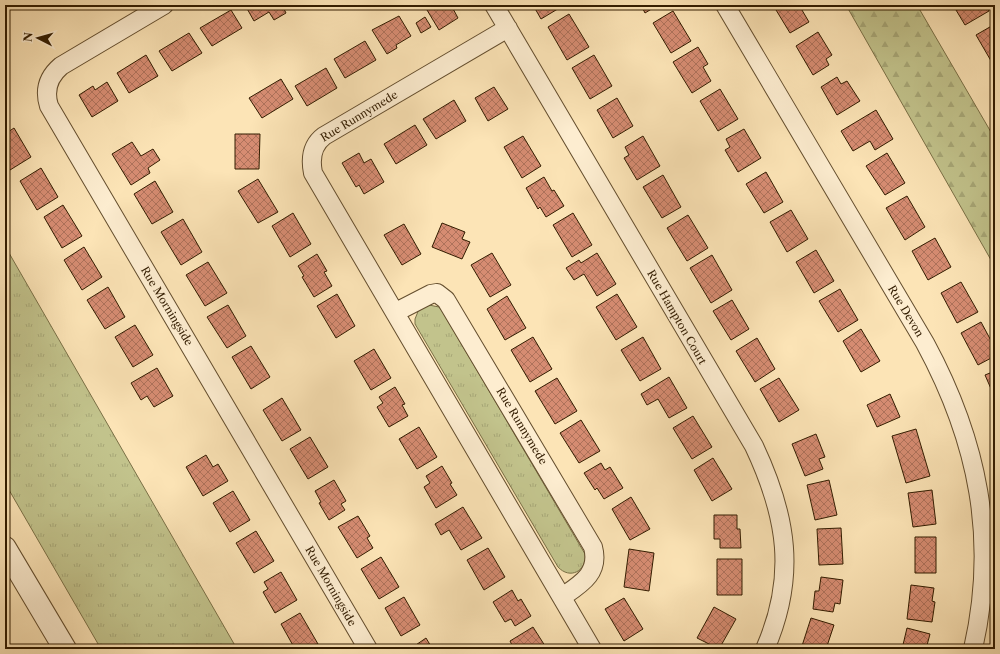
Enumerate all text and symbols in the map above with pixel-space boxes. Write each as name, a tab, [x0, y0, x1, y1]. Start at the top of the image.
north arrow	[18, 18, 58, 58]
text: N	[21, 31, 36, 42]
street label: Rue Runnymede	[318, 87, 400, 145]
street label: Rue Morningside	[138, 264, 196, 348]
street label: Rue Hampton Court	[644, 267, 710, 367]
street label: Rue Devon	[885, 283, 927, 340]
street label: Rue Runnymede	[493, 385, 551, 467]
street label: Rue Morningside	[302, 544, 360, 628]

